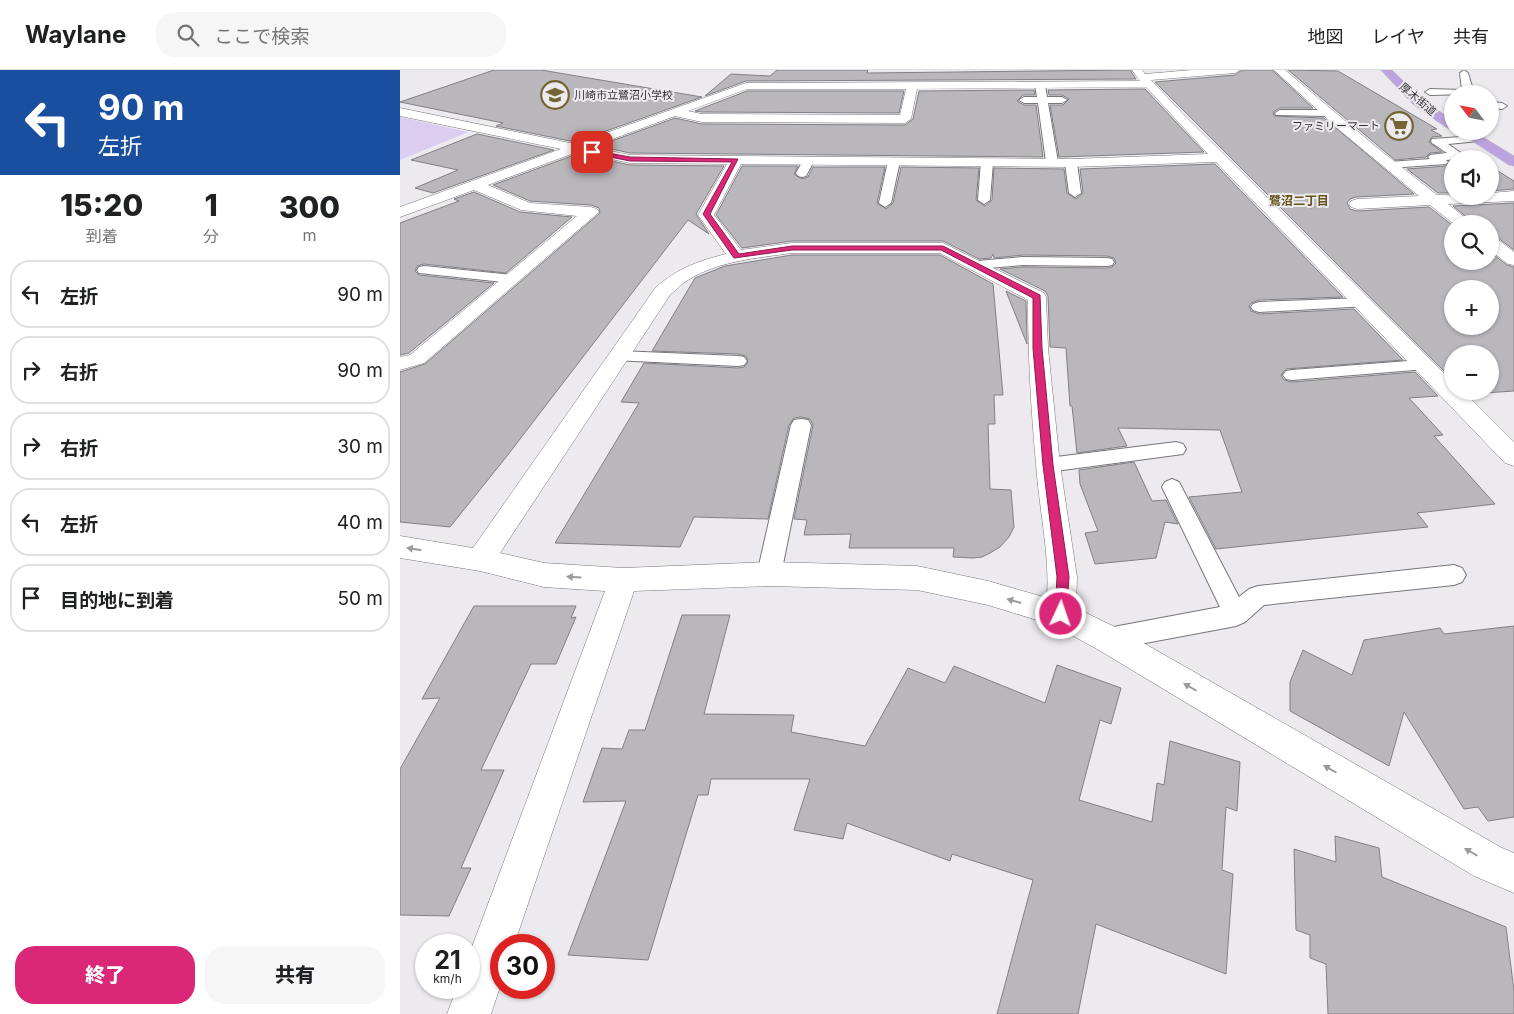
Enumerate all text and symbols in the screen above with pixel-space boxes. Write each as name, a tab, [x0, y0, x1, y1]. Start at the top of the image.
search box	[156, 12, 506, 57]
text: Waylane	[25, 20, 126, 49]
icon: search	[174, 21, 202, 49]
text: ここで検索	[214, 25, 309, 48]
text: 地図	[1308, 26, 1344, 47]
text: レイヤ	[1372, 26, 1425, 47]
text: 共有	[1453, 26, 1489, 47]
street label: 厚木街道	[1397, 79, 1439, 119]
school or university icon: 川崎市立鷺沼小学校	[540, 80, 570, 110]
north arrow	[1444, 85, 1499, 140]
map controls	[1444, 85, 1499, 400]
text: 90 m	[98, 86, 185, 128]
place label: 川崎市立鷺沼小学校	[574, 88, 673, 102]
icon: left	[15, 90, 80, 155]
supermarket icon: ファミリーマート	[1384, 111, 1414, 141]
place label: ファミリーマート	[1292, 119, 1380, 133]
pin	[571, 131, 613, 173]
text: 左折	[98, 133, 142, 159]
icon: arrive	[578, 138, 606, 166]
button: sound	[1444, 150, 1499, 205]
text: 15:20	[60, 187, 143, 223]
text: 1	[204, 187, 218, 223]
text: 300	[279, 189, 340, 225]
district label: 鷺沼二丁目	[1269, 193, 1329, 208]
button: search	[1444, 215, 1499, 270]
text: m	[303, 225, 317, 245]
text: 到着	[86, 226, 118, 246]
text: 分	[203, 226, 219, 246]
icon: left	[17, 280, 45, 308]
button: +	[1444, 280, 1499, 335]
text: 90 m	[337, 283, 383, 306]
text: 左折	[60, 285, 98, 308]
button: −	[1444, 345, 1499, 400]
icon: right	[17, 356, 45, 384]
text: 90 m	[337, 359, 383, 382]
text: 右折	[60, 361, 98, 384]
icon: right	[17, 432, 45, 460]
text: 30 m	[337, 435, 383, 458]
text: 右折	[60, 437, 98, 460]
icon: left	[17, 508, 45, 536]
text: 40 m	[337, 511, 383, 534]
text: 左折	[60, 513, 98, 536]
one-way arrow	[406, 545, 422, 553]
one-way arrow	[566, 573, 582, 581]
icon: arrive	[17, 584, 45, 612]
text: 50 m	[337, 587, 383, 610]
position arrow	[1034, 587, 1086, 639]
text: 目的地に到着	[60, 589, 174, 612]
one-way arrow	[1006, 596, 1021, 604]
one-way arrow	[1184, 683, 1197, 692]
one-way arrow	[1324, 765, 1337, 774]
one-way arrow	[1464, 847, 1477, 856]
speed limit sign: 30	[490, 934, 555, 999]
text: 21	[434, 945, 461, 975]
button: 終了	[15, 946, 195, 1004]
button: 共有	[205, 946, 385, 1004]
text: km/h	[433, 971, 462, 986]

